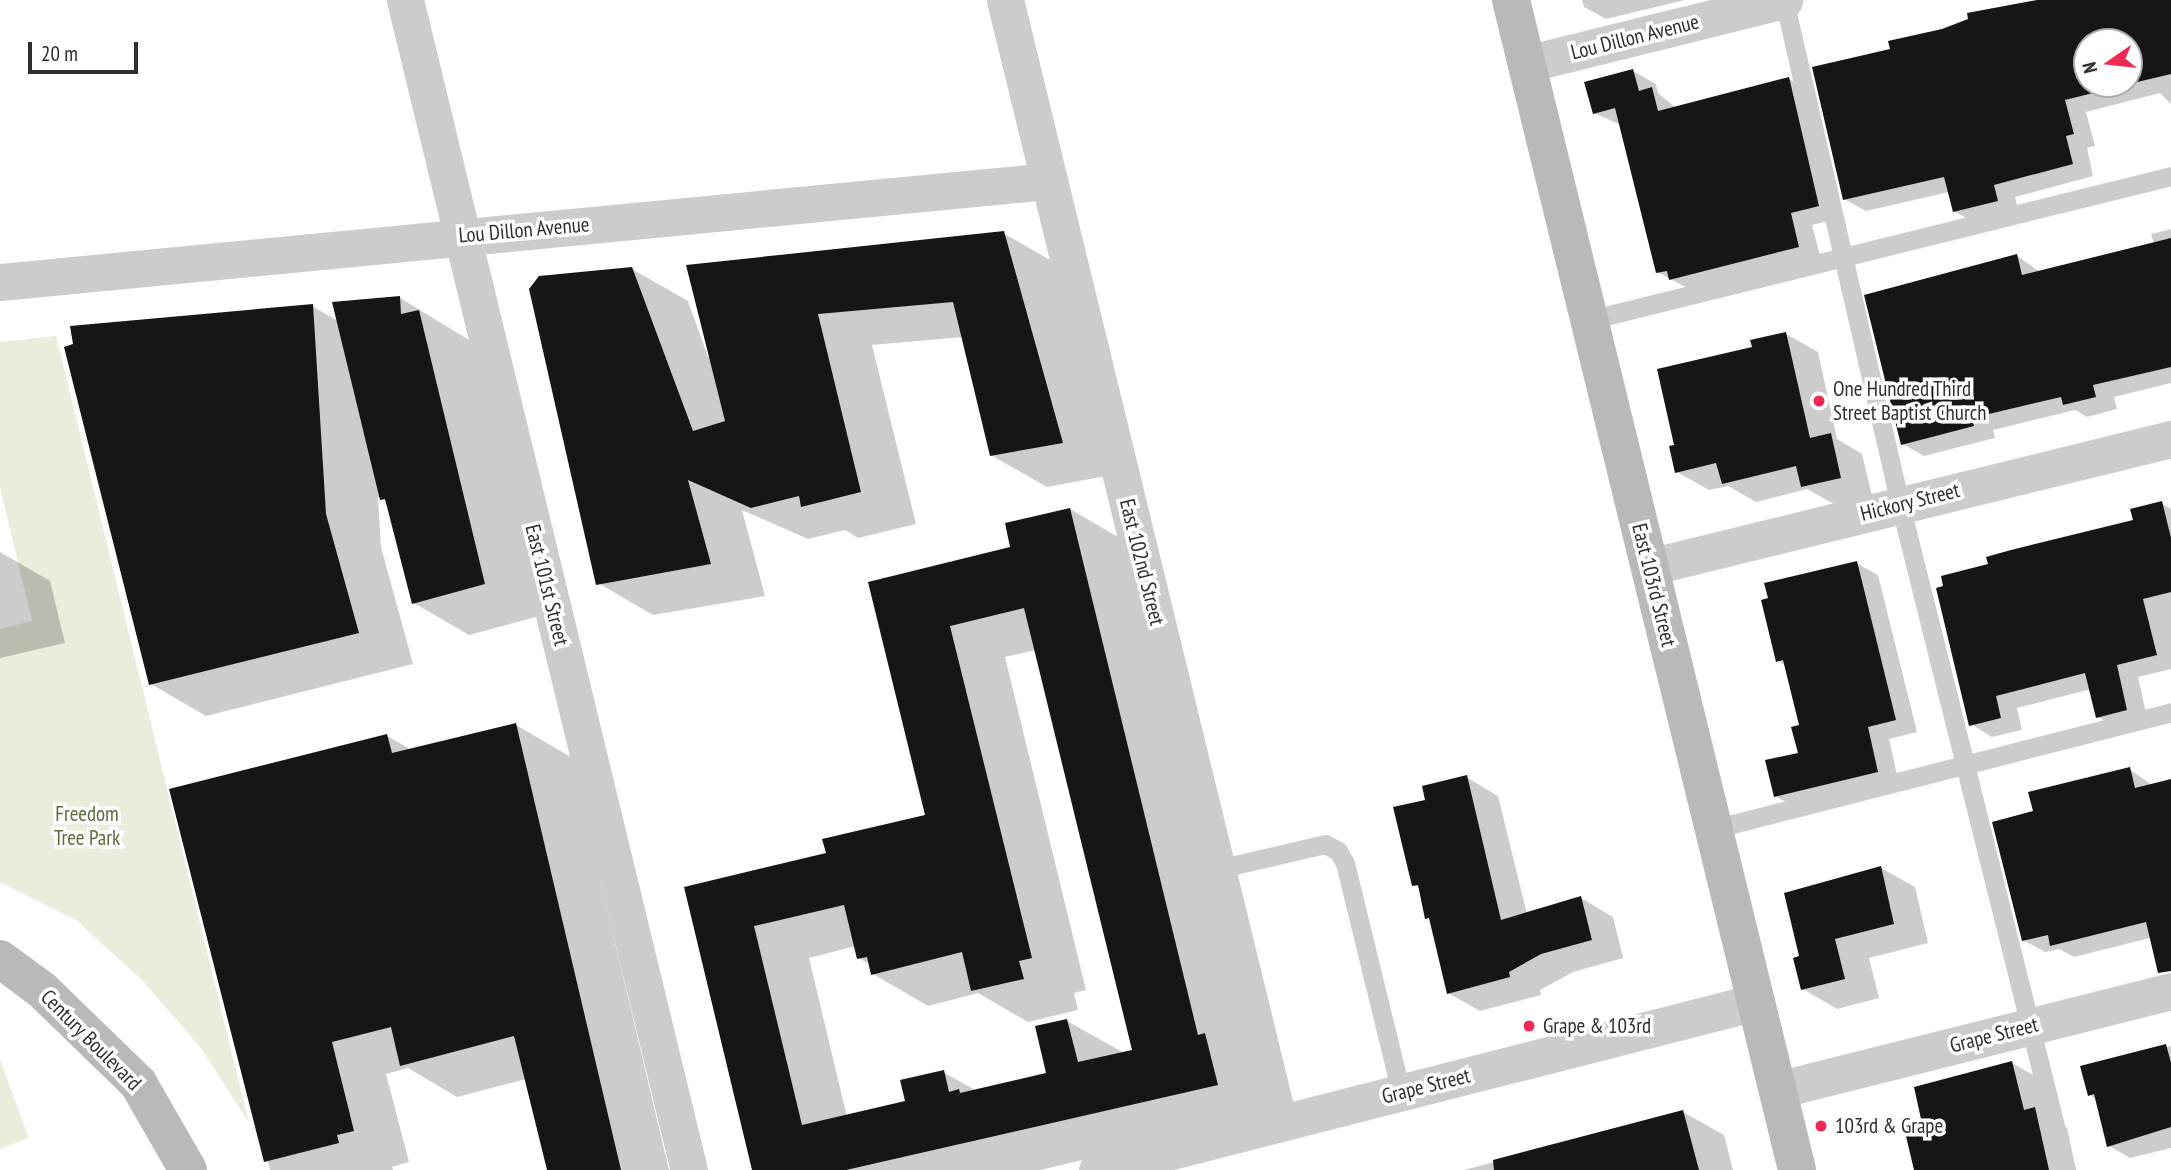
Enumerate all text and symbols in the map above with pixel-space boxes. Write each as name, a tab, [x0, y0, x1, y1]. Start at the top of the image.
street label: Lou Dillon Avenue	[1568, 9, 1702, 65]
scale bar	[32, 28, 142, 72]
north arrow	[2073, 28, 2143, 98]
text: 20 m	[41, 40, 78, 67]
text: N	[2077, 60, 2102, 75]
street label: Lou Dillon Avenue	[457, 212, 591, 248]
place label: One Hundred Third Street Baptist Church	[1833, 376, 1986, 426]
marker: One Hundred Third Street Baptist Church	[1811, 393, 1827, 409]
street label: Hickory Street	[1858, 477, 1962, 527]
street label: East 102nd Street	[1114, 496, 1170, 628]
street label: East 103rd Street	[1627, 521, 1681, 649]
street label: East 101st Street	[520, 522, 574, 648]
park label: Freedom Tree Park	[54, 801, 120, 851]
street label: Century Boulevard	[35, 984, 147, 1096]
street label: Grape Street	[1947, 1012, 2041, 1058]
place label: Grape & 103rd	[1543, 1013, 1651, 1039]
marker: Grape & 103rd	[1521, 1018, 1537, 1034]
street label: Grape Street	[1379, 1063, 1473, 1109]
place label: 103rd & Grape	[1835, 1113, 1943, 1139]
marker: 103rd & Grape	[1813, 1118, 1829, 1134]

